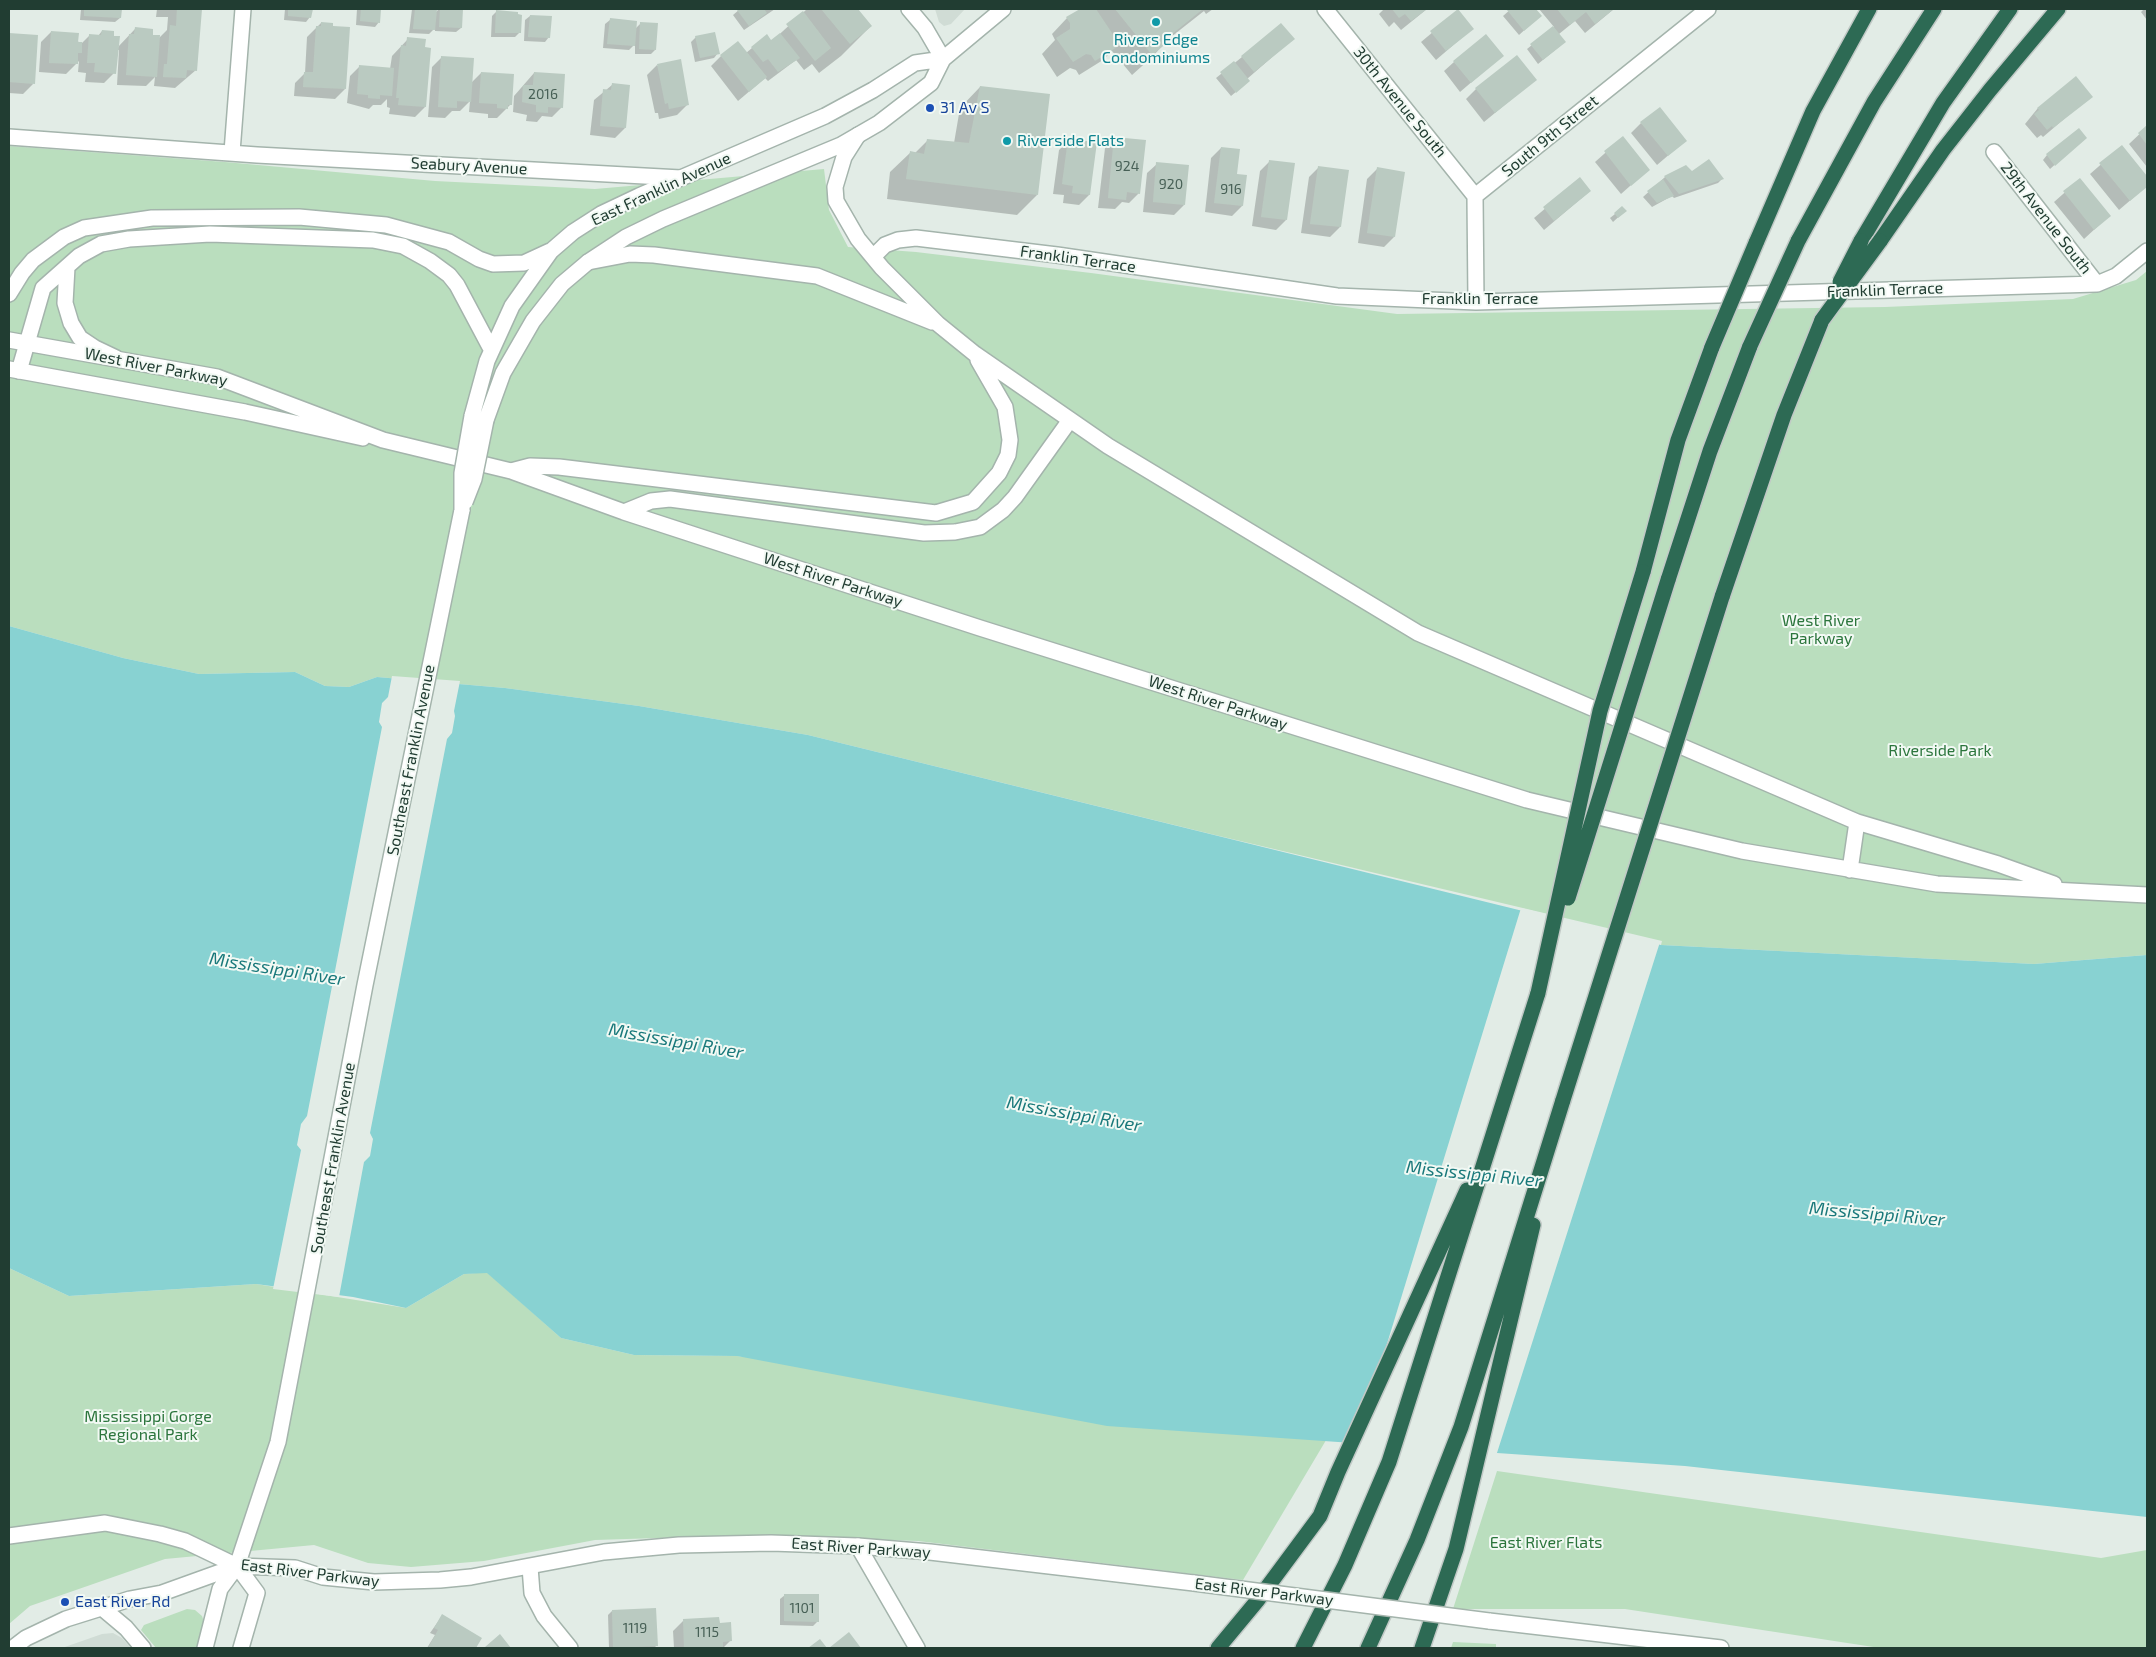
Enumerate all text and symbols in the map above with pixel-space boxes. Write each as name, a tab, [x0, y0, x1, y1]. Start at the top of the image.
marker: Rivers Edge Condominiums	[1150, 16, 1162, 28]
place label: Rivers Edge Condominiums	[1102, 30, 1210, 68]
street label: 30th Avenue South	[1349, 43, 1451, 161]
house number: 2016	[528, 86, 558, 102]
street label: South 9th Street	[1498, 91, 1602, 181]
place label: 31 Av S	[940, 98, 989, 118]
marker: 31 Av S	[924, 102, 936, 114]
place label: Riverside Flats	[1017, 131, 1124, 151]
marker: Riverside Flats	[1001, 135, 1013, 147]
street label: East Franklin Avenue	[588, 148, 734, 230]
street label: Seabury Avenue	[410, 153, 528, 179]
house number: 924	[1115, 158, 1139, 174]
street label: 29th Avenue South	[1996, 158, 2096, 278]
house number: 920	[1159, 176, 1183, 192]
house number: 916	[1220, 181, 1242, 197]
street label: Franklin Terrace	[1019, 241, 1137, 277]
street label: Franklin Terrace	[1826, 278, 1944, 302]
street label: Franklin Terrace	[1422, 289, 1538, 309]
street label: West River Parkway	[83, 344, 229, 390]
street label: West River Parkway	[761, 548, 905, 612]
park label: West River Parkway	[1782, 611, 1860, 649]
street label: Southeast Franklin Avenue	[383, 663, 439, 857]
street label: West River Parkway	[1146, 671, 1290, 735]
park label: Riverside Park	[1888, 741, 1992, 761]
water label: Mississippi River	[208, 948, 346, 990]
water label: Mississippi River	[607, 1019, 745, 1063]
street label: Southeast Franklin Avenue	[307, 1061, 359, 1255]
water label: Mississippi River	[1005, 1092, 1143, 1136]
water label: Mississippi River	[1405, 1156, 1543, 1192]
water label: Mississippi River	[1808, 1197, 1946, 1231]
park label: Mississippi Gorge Regional Park	[84, 1407, 212, 1445]
park label: East River Flats	[1490, 1533, 1602, 1553]
street label: East River Parkway	[791, 1534, 931, 1562]
street label: East River Parkway	[240, 1555, 380, 1591]
street label: East River Parkway	[1194, 1574, 1334, 1610]
place label: East River Rd	[75, 1592, 170, 1612]
marker: East River Rd	[59, 1596, 71, 1608]
house number: 1101	[789, 1600, 815, 1616]
house number: 1119	[623, 1620, 647, 1636]
house number: 1115	[695, 1624, 719, 1640]

